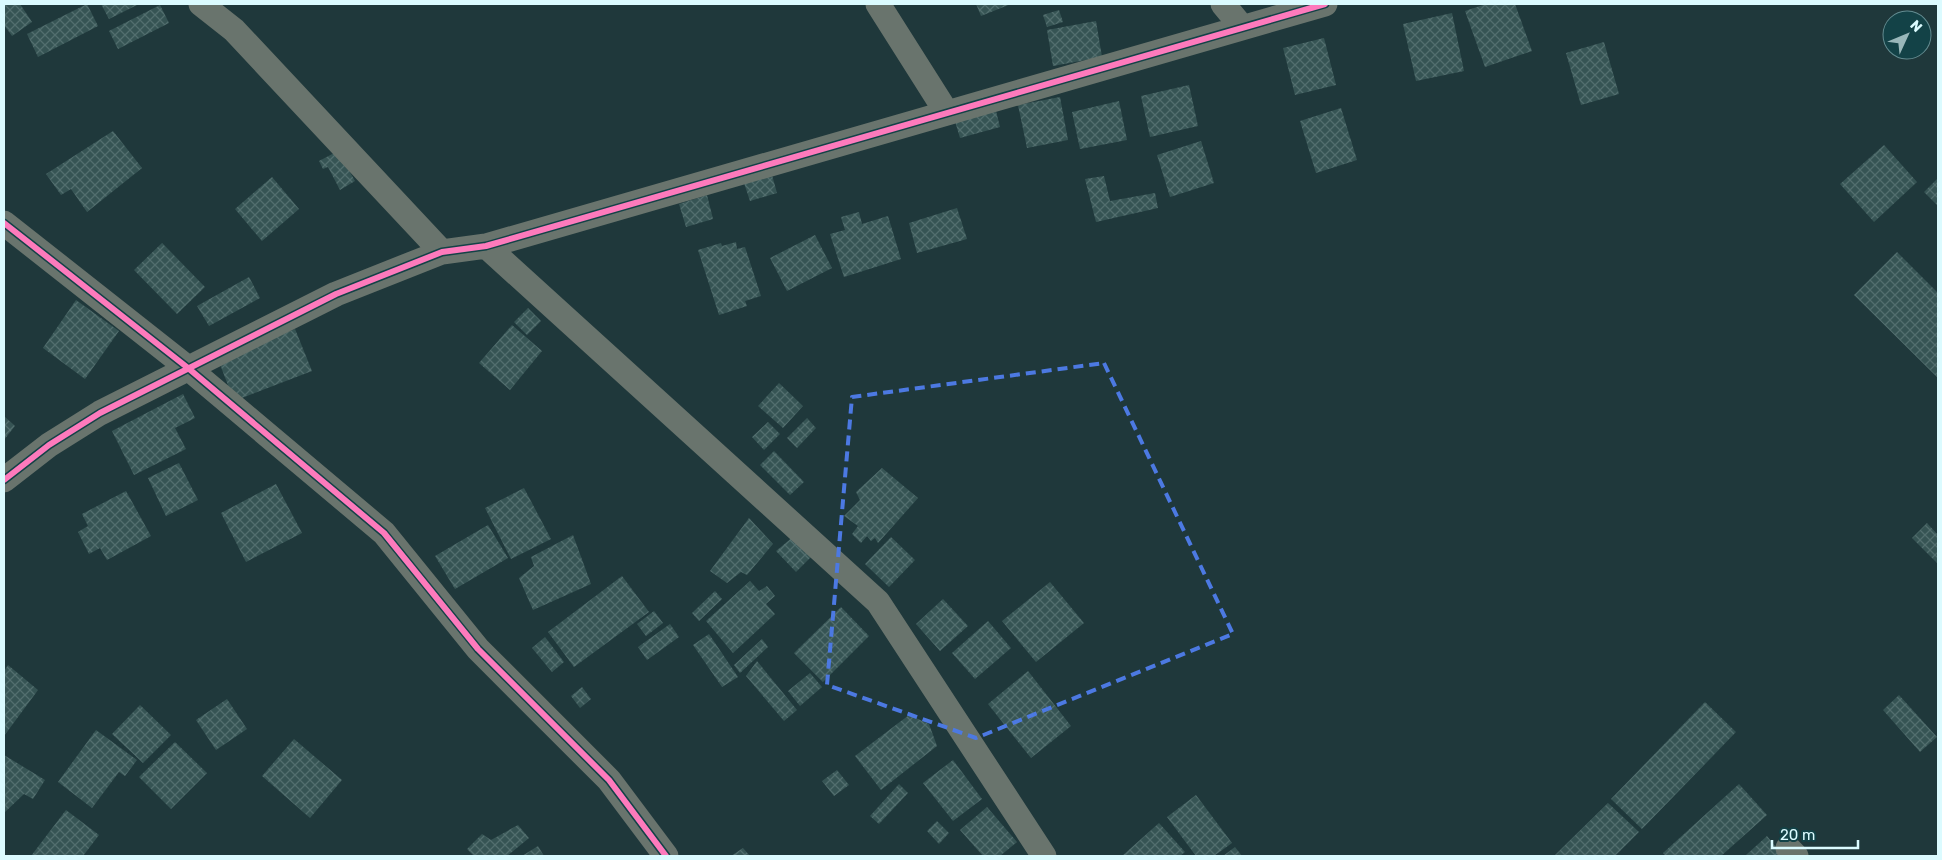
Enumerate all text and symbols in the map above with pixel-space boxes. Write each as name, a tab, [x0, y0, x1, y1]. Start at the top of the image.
north arrow	[1882, 10, 1932, 60]
text: N	[1906, 17, 1926, 36]
scale bar	[1772, 818, 1858, 850]
text: 20 m	[1780, 826, 1815, 844]

